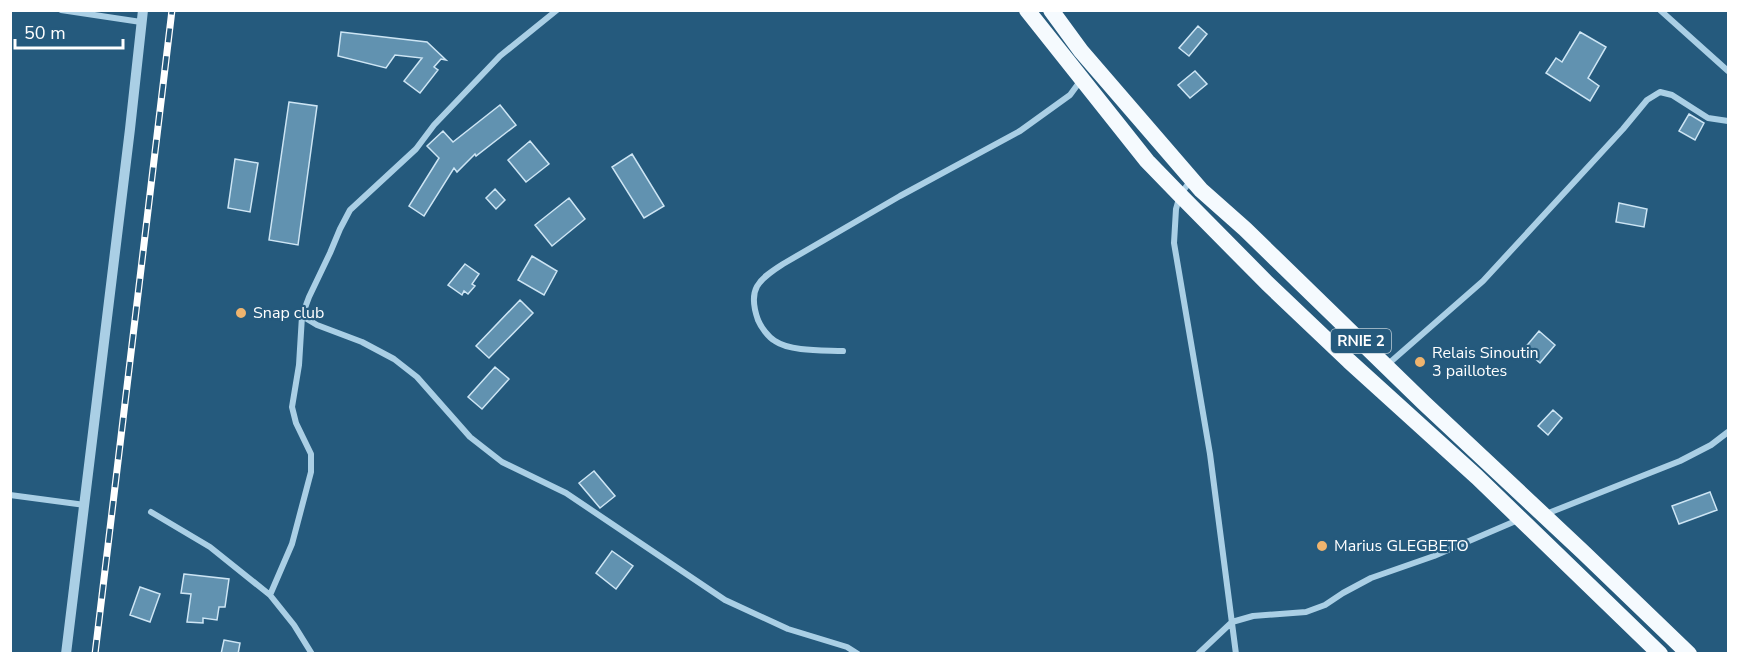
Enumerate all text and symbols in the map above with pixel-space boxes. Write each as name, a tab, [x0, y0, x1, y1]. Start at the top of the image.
scale bar	[15, 12, 123, 50]
text: 50 m	[24, 21, 66, 45]
place label: Snap club	[253, 302, 324, 324]
marker: Snap club	[234, 306, 248, 320]
road number: RNIE 2	[1331, 329, 1391, 353]
place label: Relais Sinoutin 3 paillotes	[1432, 342, 1539, 382]
marker: Relais Sinoutin 3 paillotes	[1413, 355, 1427, 369]
place label: Marius GLEGBETO	[1334, 535, 1469, 557]
marker: Marius GLEGBETO	[1315, 539, 1329, 553]

